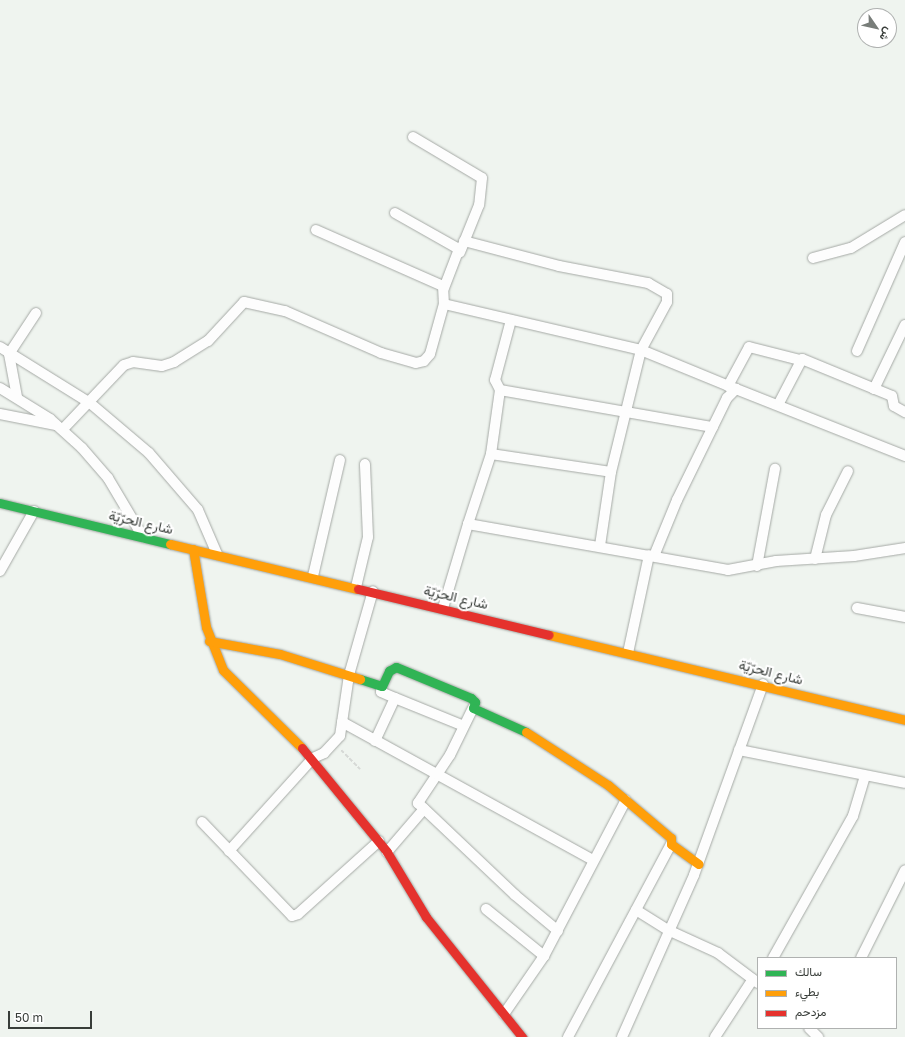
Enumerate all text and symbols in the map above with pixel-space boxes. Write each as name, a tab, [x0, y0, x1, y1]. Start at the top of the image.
north arrow	[857, 8, 897, 48]
text: ش	[877, 25, 896, 44]
street label: شارع الحرّيّة	[107, 506, 175, 538]
street label: شارع الحرّيّة	[422, 581, 490, 613]
street label: شارع الحرّيّة	[737, 656, 805, 688]
legend	[757, 957, 897, 1029]
text: سالك	[795, 964, 822, 979]
text: بطيء	[795, 984, 819, 999]
scale bar	[10, 1003, 94, 1029]
text: مزدحم	[795, 1004, 826, 1019]
text: 50 m	[15, 1010, 43, 1025]

